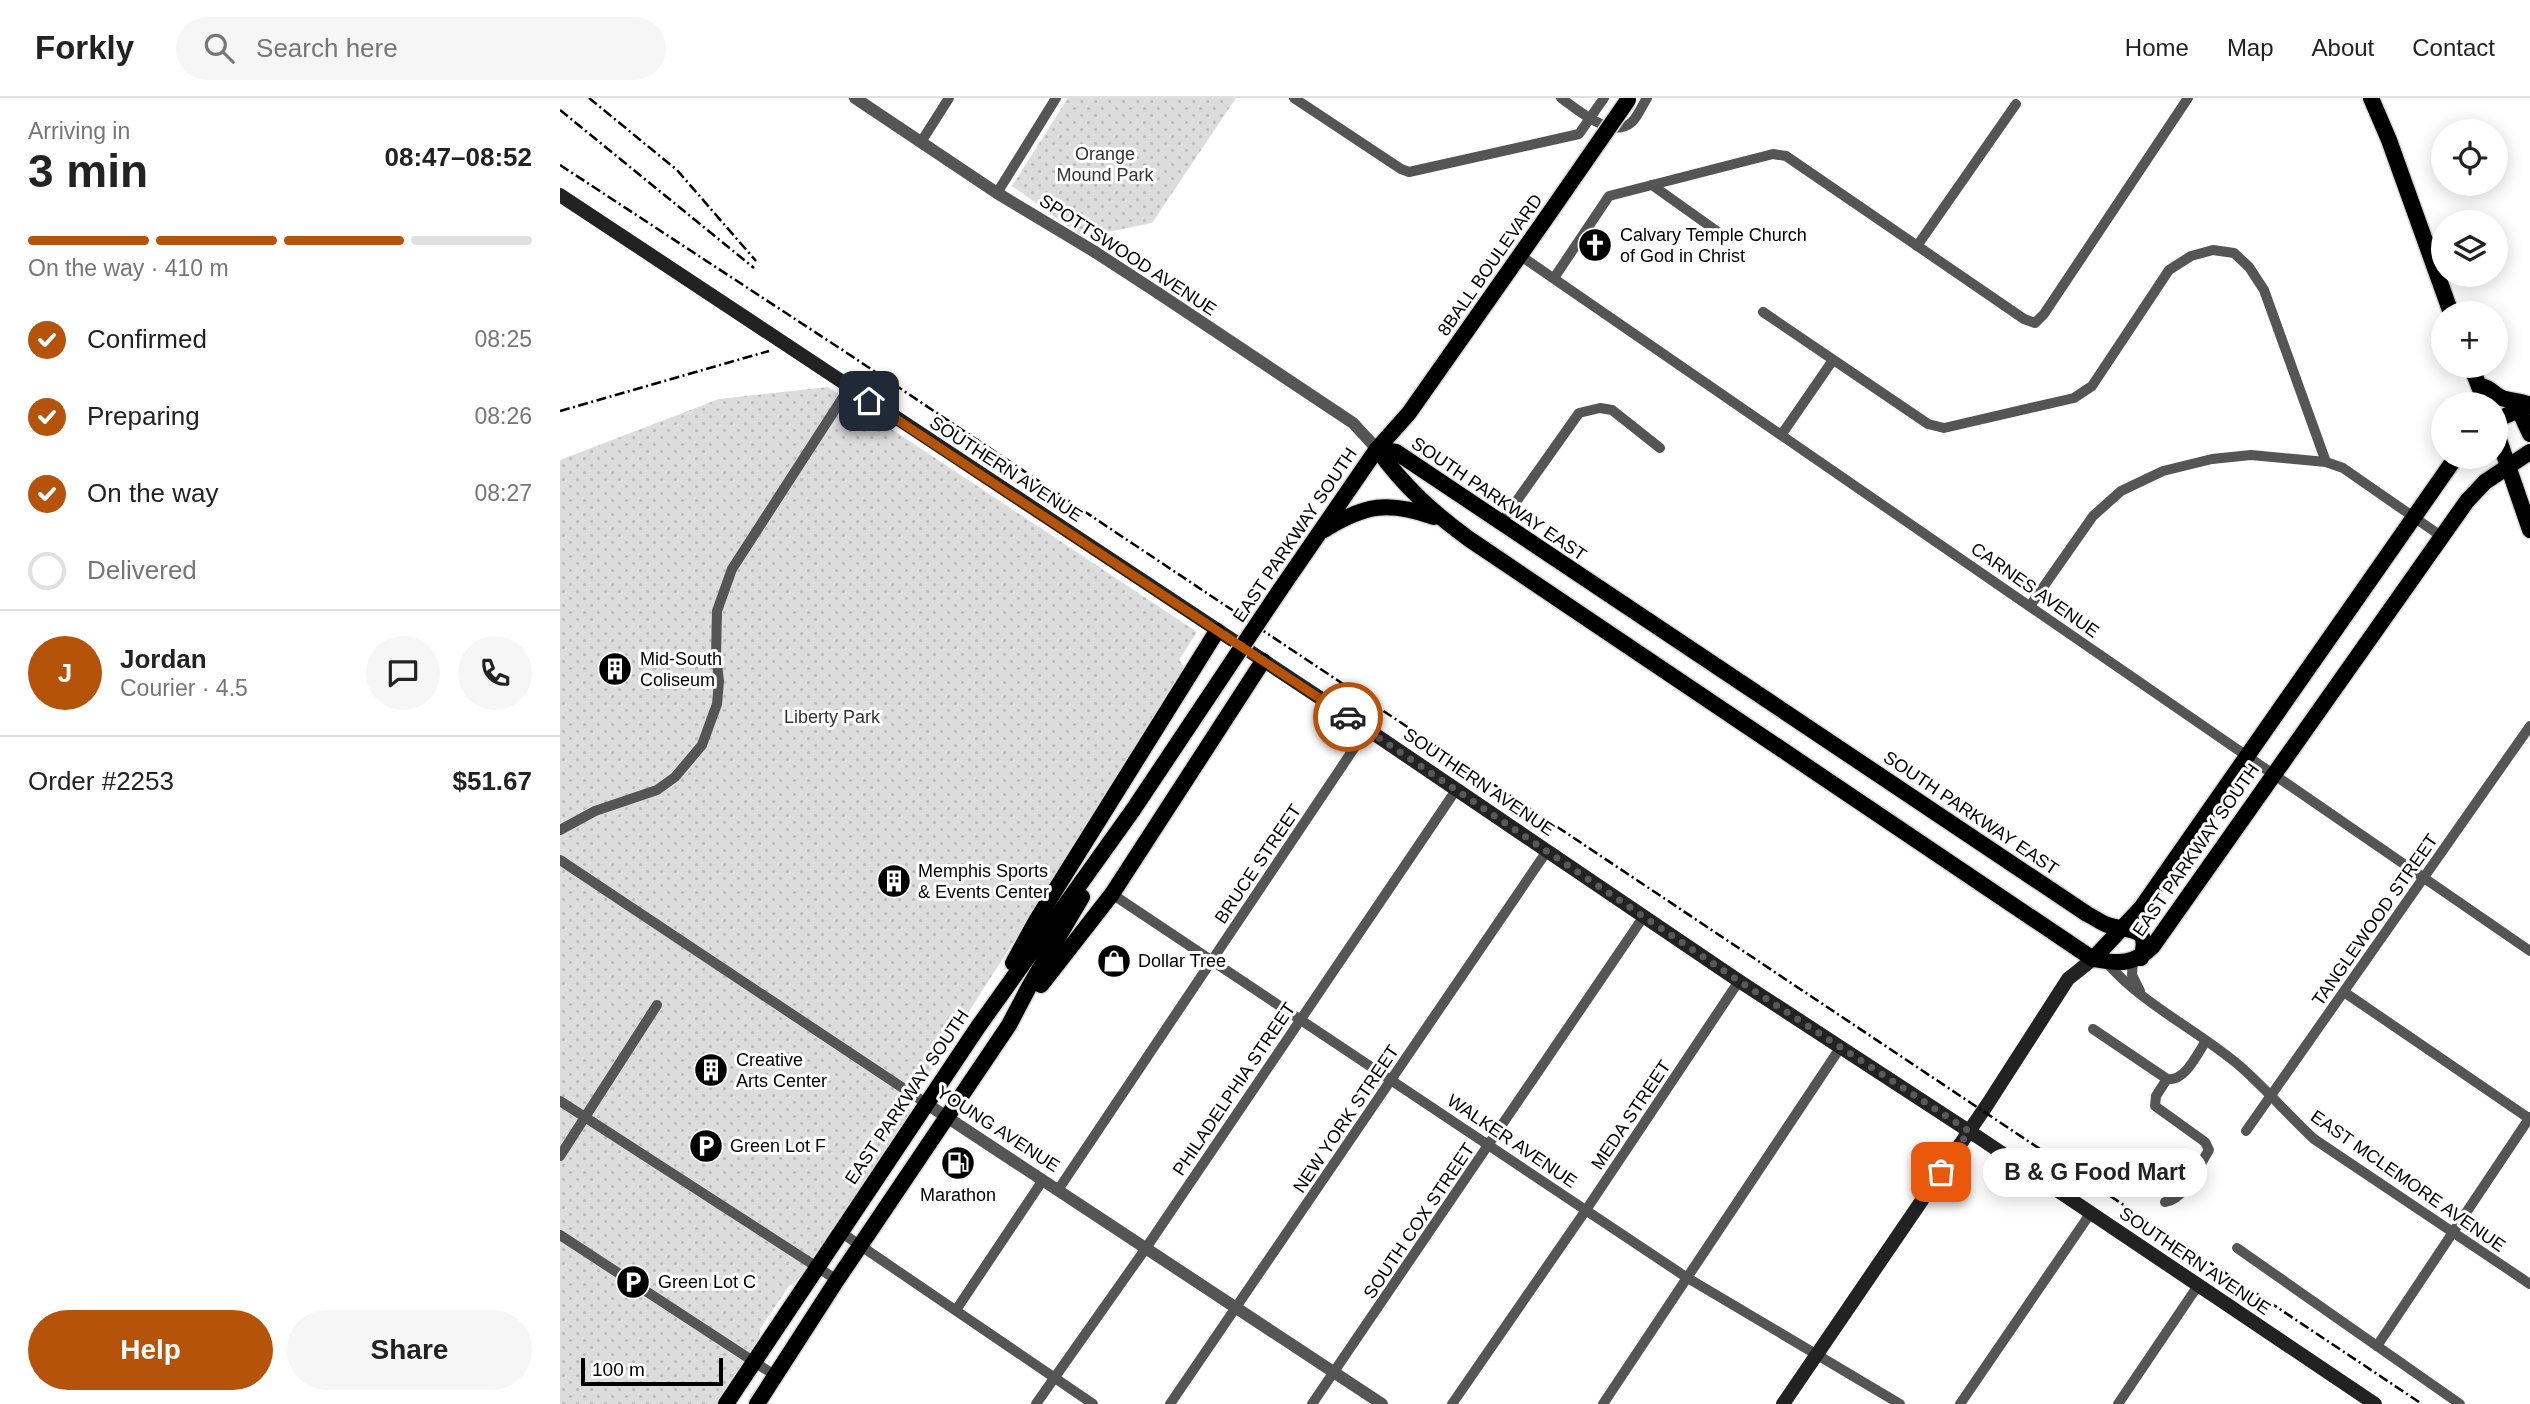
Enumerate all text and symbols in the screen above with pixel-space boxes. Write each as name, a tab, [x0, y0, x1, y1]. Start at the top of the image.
search box	[176, 17, 666, 80]
text: Forkly	[35, 29, 134, 66]
icon: search	[200, 29, 238, 67]
text: Search here	[256, 33, 398, 63]
text: Home	[2125, 34, 2189, 61]
text: Map	[2227, 34, 2274, 61]
text: About	[2312, 34, 2374, 61]
text: Contact	[2412, 34, 2495, 61]
text: Arriving in	[28, 118, 130, 144]
map controls	[2431, 119, 2508, 469]
button: locate	[2431, 119, 2508, 196]
text: 08:47–08:52	[385, 142, 532, 172]
park label: Orange Mound Park	[1056, 144, 1155, 185]
text: 3 min	[28, 145, 148, 197]
street label: SPOTTSWOOD AVENUE	[1036, 190, 1220, 320]
street label: 8BALL BOULEVARD	[1434, 190, 1546, 340]
button: layers	[2431, 210, 2508, 287]
place label: Calvary Temple Church of God in Christ	[1620, 225, 1807, 266]
church icon: Calvary Temple Church of God in Christ	[1576, 226, 1614, 264]
text: On the way · 410 m	[28, 255, 229, 281]
button: +	[2431, 301, 2508, 378]
icon: check	[28, 321, 66, 359]
text: Confirmed	[87, 324, 207, 354]
text: 08:25	[474, 326, 532, 352]
pin	[839, 371, 899, 431]
icon: home	[850, 382, 888, 420]
button: −	[2431, 392, 2508, 469]
icon: check	[28, 398, 66, 436]
text: Preparing	[87, 401, 200, 431]
text: 08:26	[474, 403, 532, 429]
street label: SOUTHERN AVENUE	[926, 412, 1086, 526]
street label: SOUTH PARKWAY EAST	[1408, 433, 1590, 565]
street label: EAST PARKWAY SOUTH	[1229, 444, 1361, 626]
icon: check	[28, 475, 66, 513]
text: On the way	[87, 478, 219, 508]
text: 08:27	[474, 480, 532, 506]
street label: CARNES AVENUE	[1967, 538, 2103, 642]
text: Delivered	[87, 555, 197, 585]
button: chat	[366, 636, 440, 710]
button: phone	[458, 636, 532, 710]
text: Jordan	[120, 644, 207, 674]
place label: Mid-South Coliseum	[640, 649, 722, 690]
building icon: Mid-South Coliseum	[596, 650, 634, 688]
text: J	[58, 658, 72, 688]
text: Courier · 4.5	[120, 675, 248, 701]
courier	[1313, 682, 1383, 752]
icon: car	[1329, 698, 1367, 736]
park label: Liberty Park	[784, 707, 881, 727]
street label: SOUTHERN AVENUE	[1400, 724, 1558, 840]
street label: SOUTH PARKWAY EAST	[1880, 747, 2062, 879]
street label: EAST PARKWAY SOUTH	[2129, 760, 2263, 940]
text: Order #2253	[28, 766, 174, 796]
text: $51.67	[452, 766, 532, 796]
street label: BRUCE STREET	[1211, 801, 1305, 927]
street label: TANGLEWOOD STREET	[2308, 830, 2442, 1010]
place label: Memphis Sports & Events Center	[918, 861, 1049, 902]
building icon: Memphis Sports & Events Center	[875, 862, 913, 900]
shop icon: Dollar Tree	[1095, 942, 1133, 980]
place label: Dollar Tree	[1138, 951, 1226, 971]
street label: PHILADELPHIA STREET	[1169, 999, 1299, 1179]
street label: EAST PARKWAY SOUTH	[841, 1006, 973, 1188]
street label: NEW YORK STREET	[1289, 1041, 1403, 1197]
place label: Creative Arts Center	[736, 1050, 827, 1091]
building icon: Creative Arts Center	[692, 1051, 730, 1089]
street label: MEDA STREET	[1587, 1057, 1675, 1173]
street label: YOUNG AVENUE	[933, 1082, 1063, 1176]
street label: WALKER AVENUE	[1443, 1090, 1581, 1192]
street label: EAST MCLEMORE AVENUE	[2307, 1106, 2509, 1256]
parking icon: Green Lot F	[687, 1127, 725, 1165]
place label: Green Lot F	[730, 1136, 826, 1156]
street label: SOUTH COX STREET	[1360, 1140, 1478, 1302]
pin	[1911, 1142, 1971, 1202]
fuel station icon: Marathon	[939, 1144, 977, 1182]
callout: B & G Food Mart	[1983, 1148, 2207, 1196]
icon: bag	[1922, 1153, 1960, 1191]
text: B & G Food Mart	[2004, 1159, 2186, 1185]
place label: Marathon	[920, 1185, 996, 1205]
street label: SOUTHERN AVENUE	[2116, 1203, 2274, 1319]
parking icon: Green Lot C	[614, 1263, 652, 1301]
place label: Green Lot C	[658, 1272, 756, 1292]
button: Help	[28, 1310, 273, 1390]
button: Share	[287, 1310, 532, 1390]
scale bar	[581, 1355, 723, 1387]
text: 100 m	[592, 1359, 645, 1380]

